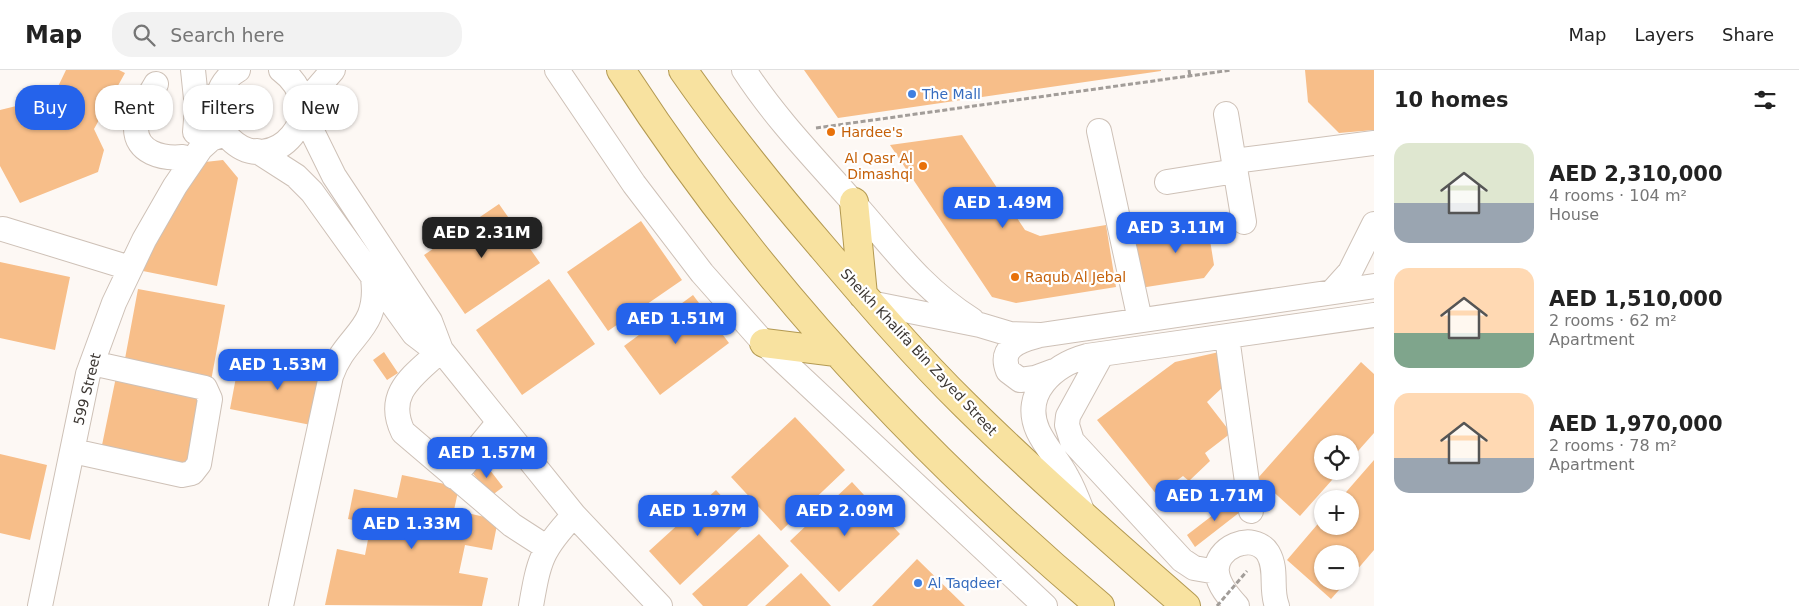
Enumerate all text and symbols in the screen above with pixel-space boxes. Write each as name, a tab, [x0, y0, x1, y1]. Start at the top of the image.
search box	[112, 12, 462, 57]
text: Map	[25, 21, 82, 49]
icon: search	[130, 21, 158, 49]
text: Search here	[170, 24, 284, 46]
text: Map	[1568, 24, 1606, 45]
text: Layers	[1634, 24, 1694, 45]
text: Share	[1722, 24, 1774, 45]
chip: Buy	[15, 85, 85, 130]
chip: Rent	[95, 85, 173, 130]
chip: Filters	[183, 85, 273, 130]
chip: New	[283, 85, 358, 130]
place label: The Mall	[921, 86, 981, 102]
icon: filters	[1751, 86, 1779, 114]
marker: The Mall	[906, 88, 918, 100]
text: 10 homes	[1394, 88, 1509, 112]
place label: Hardee's	[841, 124, 903, 140]
marker: Hardee's	[825, 126, 837, 138]
place label: Al Qasr Al Dimashqi	[845, 150, 913, 182]
marker: Al Qasr Al Dimashqi	[917, 160, 929, 172]
text: AED 2,310,000	[1549, 162, 1723, 186]
icon: home	[1434, 163, 1494, 223]
pin: AED 1.49M	[946, 186, 1060, 229]
text: 4 rooms · 104 m²	[1549, 186, 1687, 205]
text: AED 1.49M	[954, 193, 1052, 212]
text: House	[1549, 205, 1599, 224]
pin: AED 3.11M	[1119, 212, 1233, 254]
pin: AED 2.31M	[425, 216, 539, 259]
text: AED 3.11M	[1127, 218, 1225, 237]
text: AED 2.31M	[433, 223, 531, 242]
street label: Sheikh Khalifa Bin Zayed Street	[838, 265, 1001, 439]
place label: Raqub Al Jebal	[1025, 269, 1126, 285]
marker: Raqub Al Jebal	[1009, 271, 1021, 283]
text: AED 1,510,000	[1549, 287, 1723, 311]
icon: home	[1434, 288, 1494, 348]
pin: AED 1.51M	[619, 302, 733, 345]
text: AED 1.51M	[627, 309, 725, 328]
text: 2 rooms · 62 m²	[1549, 311, 1677, 330]
text: Apartment	[1549, 330, 1635, 349]
pin: AED 1.53M	[221, 348, 335, 391]
street label: 599 Street	[70, 351, 104, 427]
text: AED 1.53M	[229, 355, 327, 374]
text: AED 1,970,000	[1549, 412, 1723, 436]
icon: home	[1434, 413, 1494, 473]
map controls	[1314, 435, 1359, 590]
button: locate	[1314, 435, 1359, 480]
pin: AED 1.57M	[430, 436, 544, 479]
text: 2 rooms · 78 m²	[1549, 436, 1677, 455]
text: AED 1.57M	[438, 443, 536, 462]
text: Apartment	[1549, 455, 1635, 474]
pin: AED 1.71M	[1158, 480, 1272, 522]
text: AED 1.71M	[1166, 486, 1264, 505]
button: +	[1314, 490, 1359, 535]
pin: AED 1.97M	[641, 494, 755, 537]
pin: AED 2.09M	[788, 494, 902, 537]
text: AED 1.97M	[649, 501, 747, 520]
text: AED 2.09M	[796, 501, 894, 520]
pin: AED 1.33M	[355, 508, 469, 550]
text: AED 1.33M	[363, 514, 461, 533]
button: −	[1314, 545, 1359, 590]
place label: Al Taqdeer	[928, 575, 1002, 591]
marker: Al Taqdeer	[912, 577, 924, 589]

